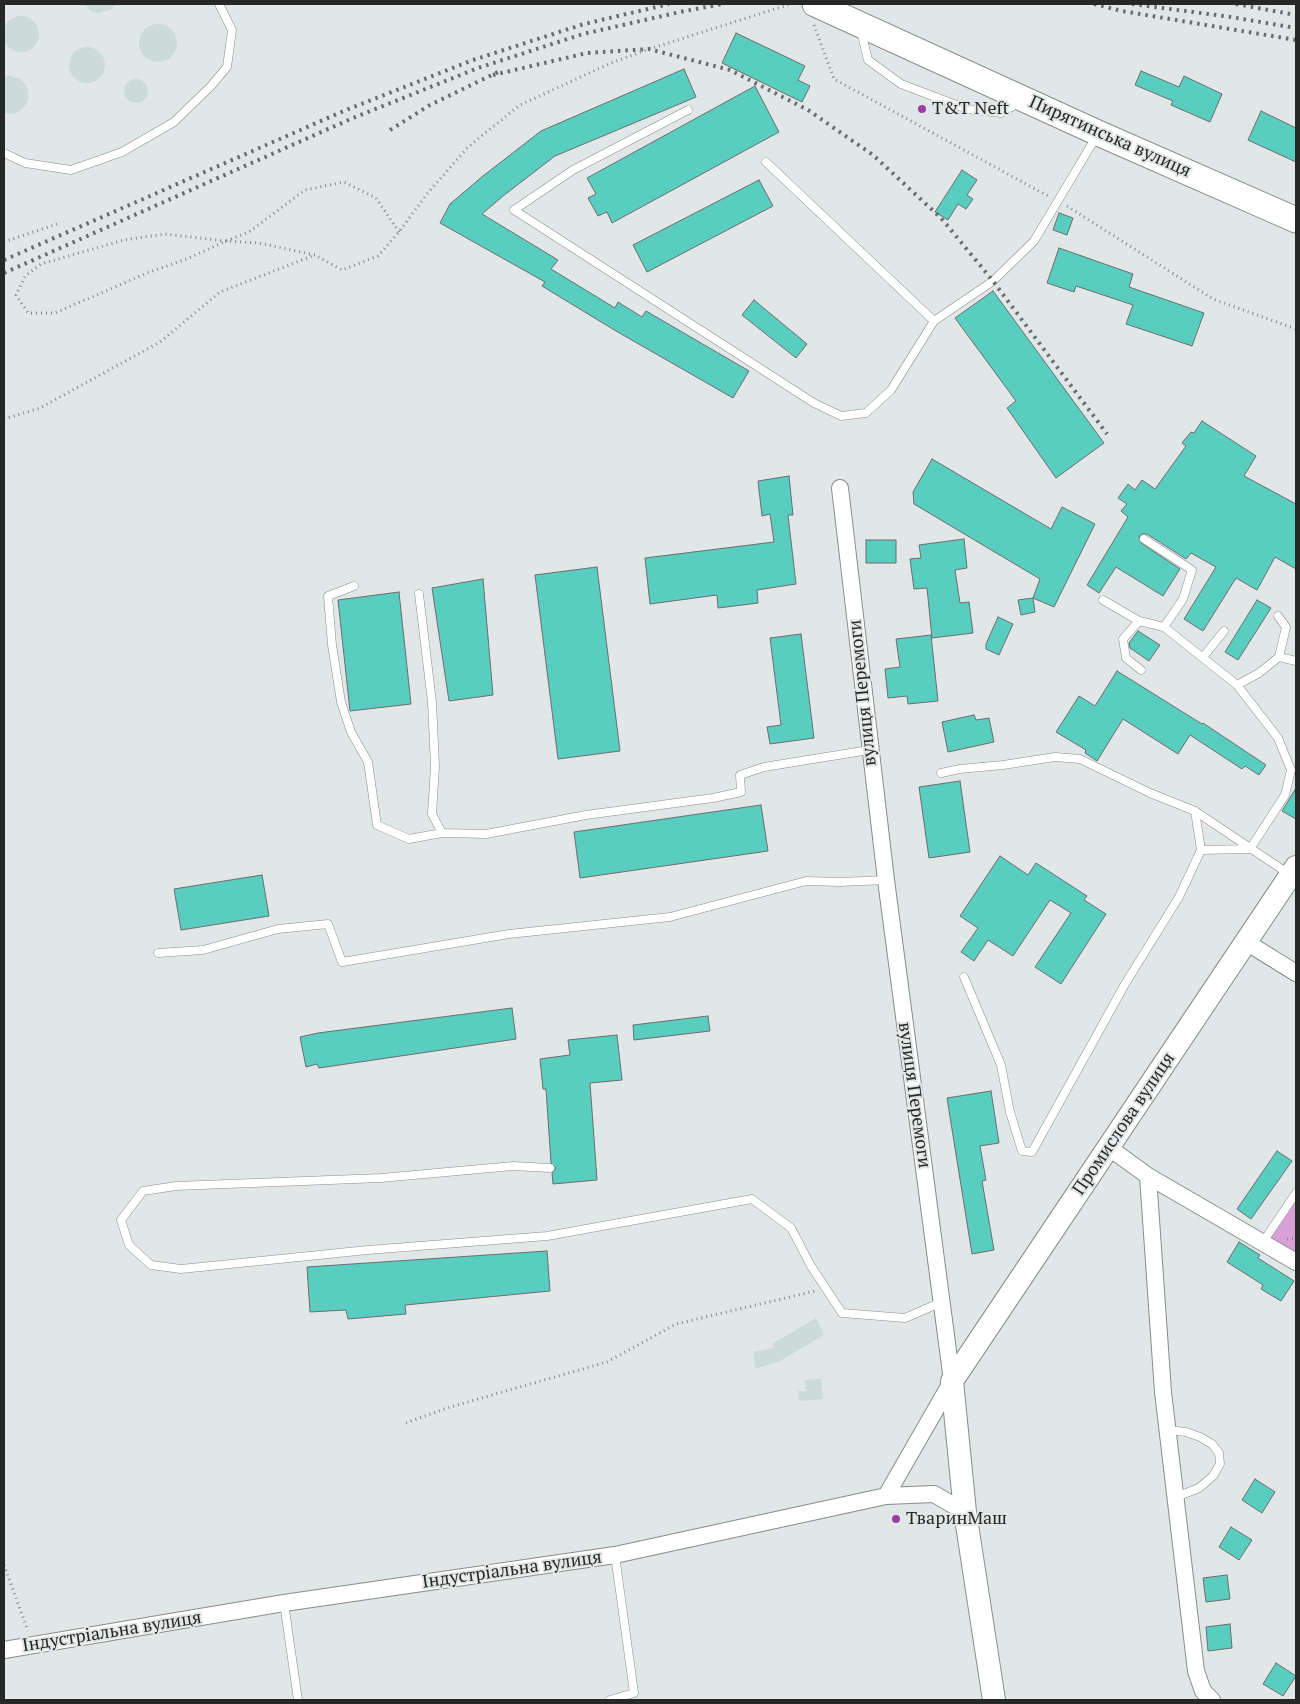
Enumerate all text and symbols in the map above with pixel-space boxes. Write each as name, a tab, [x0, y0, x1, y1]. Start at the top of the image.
street label: Пирятинська вулиця	[1026, 92, 1194, 182]
place label: T&T Neft	[932, 98, 1009, 120]
marker: T&T Neft	[916, 103, 928, 115]
street label: вулиця Перемоги	[845, 619, 881, 767]
street label: вулиця Перемоги	[893, 1021, 935, 1169]
street label: Промислова вулиця	[1068, 1049, 1180, 1199]
place label: ТваринМаш	[906, 1508, 1007, 1530]
marker: ТваринМаш	[890, 1513, 902, 1525]
street label: Індустріальна вулиця	[421, 1547, 603, 1593]
street label: Індустріальна вулиця	[21, 1607, 203, 1657]

